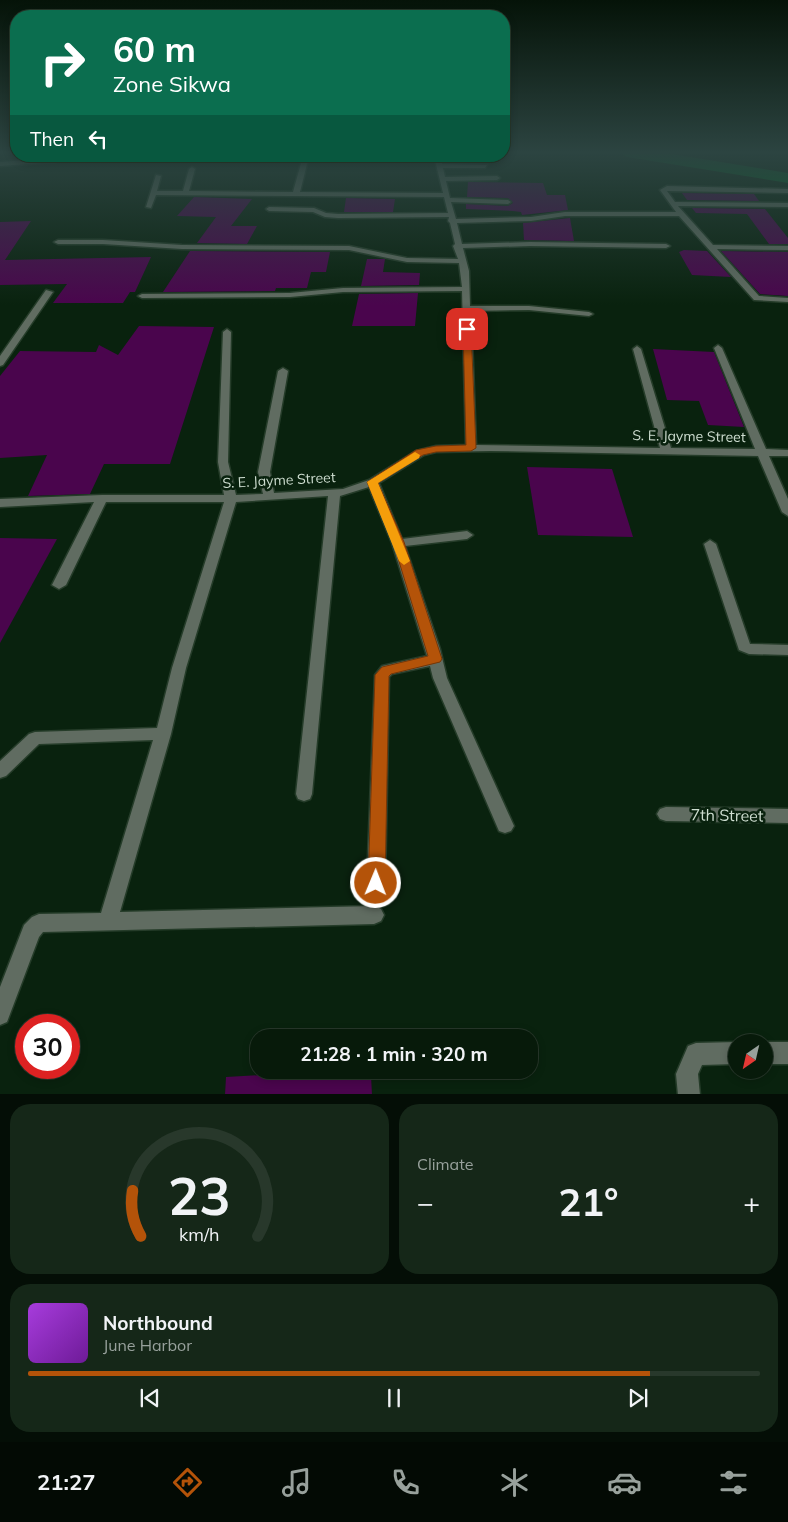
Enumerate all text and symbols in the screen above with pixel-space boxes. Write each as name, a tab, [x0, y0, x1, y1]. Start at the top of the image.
text: 60 m	[113, 27, 196, 71]
icon: right	[30, 30, 95, 95]
text: Zone Sikwa	[113, 70, 231, 98]
icon: left	[84, 125, 112, 153]
text: Then	[30, 127, 74, 151]
pin	[446, 308, 488, 350]
icon: arrive	[453, 315, 481, 343]
street label: S. E. Jayme Street	[632, 426, 746, 446]
street label: S. E. Jayme Street	[222, 468, 336, 492]
street label: 7th Street	[690, 804, 764, 826]
position arrow	[349, 856, 401, 908]
speed limit sign: 30	[15, 1014, 80, 1079]
north arrow	[728, 1034, 772, 1079]
map controls	[728, 1034, 773, 1079]
text: 21:28 · 1 min · 320 m	[300, 1042, 488, 1066]
text: Climate	[417, 1154, 473, 1174]
text: 23	[168, 1163, 231, 1228]
text: 21°	[558, 1178, 619, 1226]
text: −	[417, 1185, 434, 1220]
text: +	[743, 1185, 760, 1220]
text: km/h	[179, 1223, 220, 1245]
text: Northbound	[103, 1311, 213, 1335]
text: June Harbor	[103, 1335, 192, 1355]
icon: previous	[136, 1384, 164, 1412]
icon: pause	[380, 1384, 408, 1412]
icon: next	[624, 1384, 652, 1412]
icon: directions	[170, 1465, 205, 1500]
icon: music	[279, 1465, 314, 1500]
icon: phone	[388, 1465, 423, 1500]
icon: climate	[497, 1465, 532, 1500]
icon: car	[607, 1465, 642, 1500]
icon: filters	[716, 1465, 751, 1500]
text: 21:27	[37, 1468, 95, 1496]

